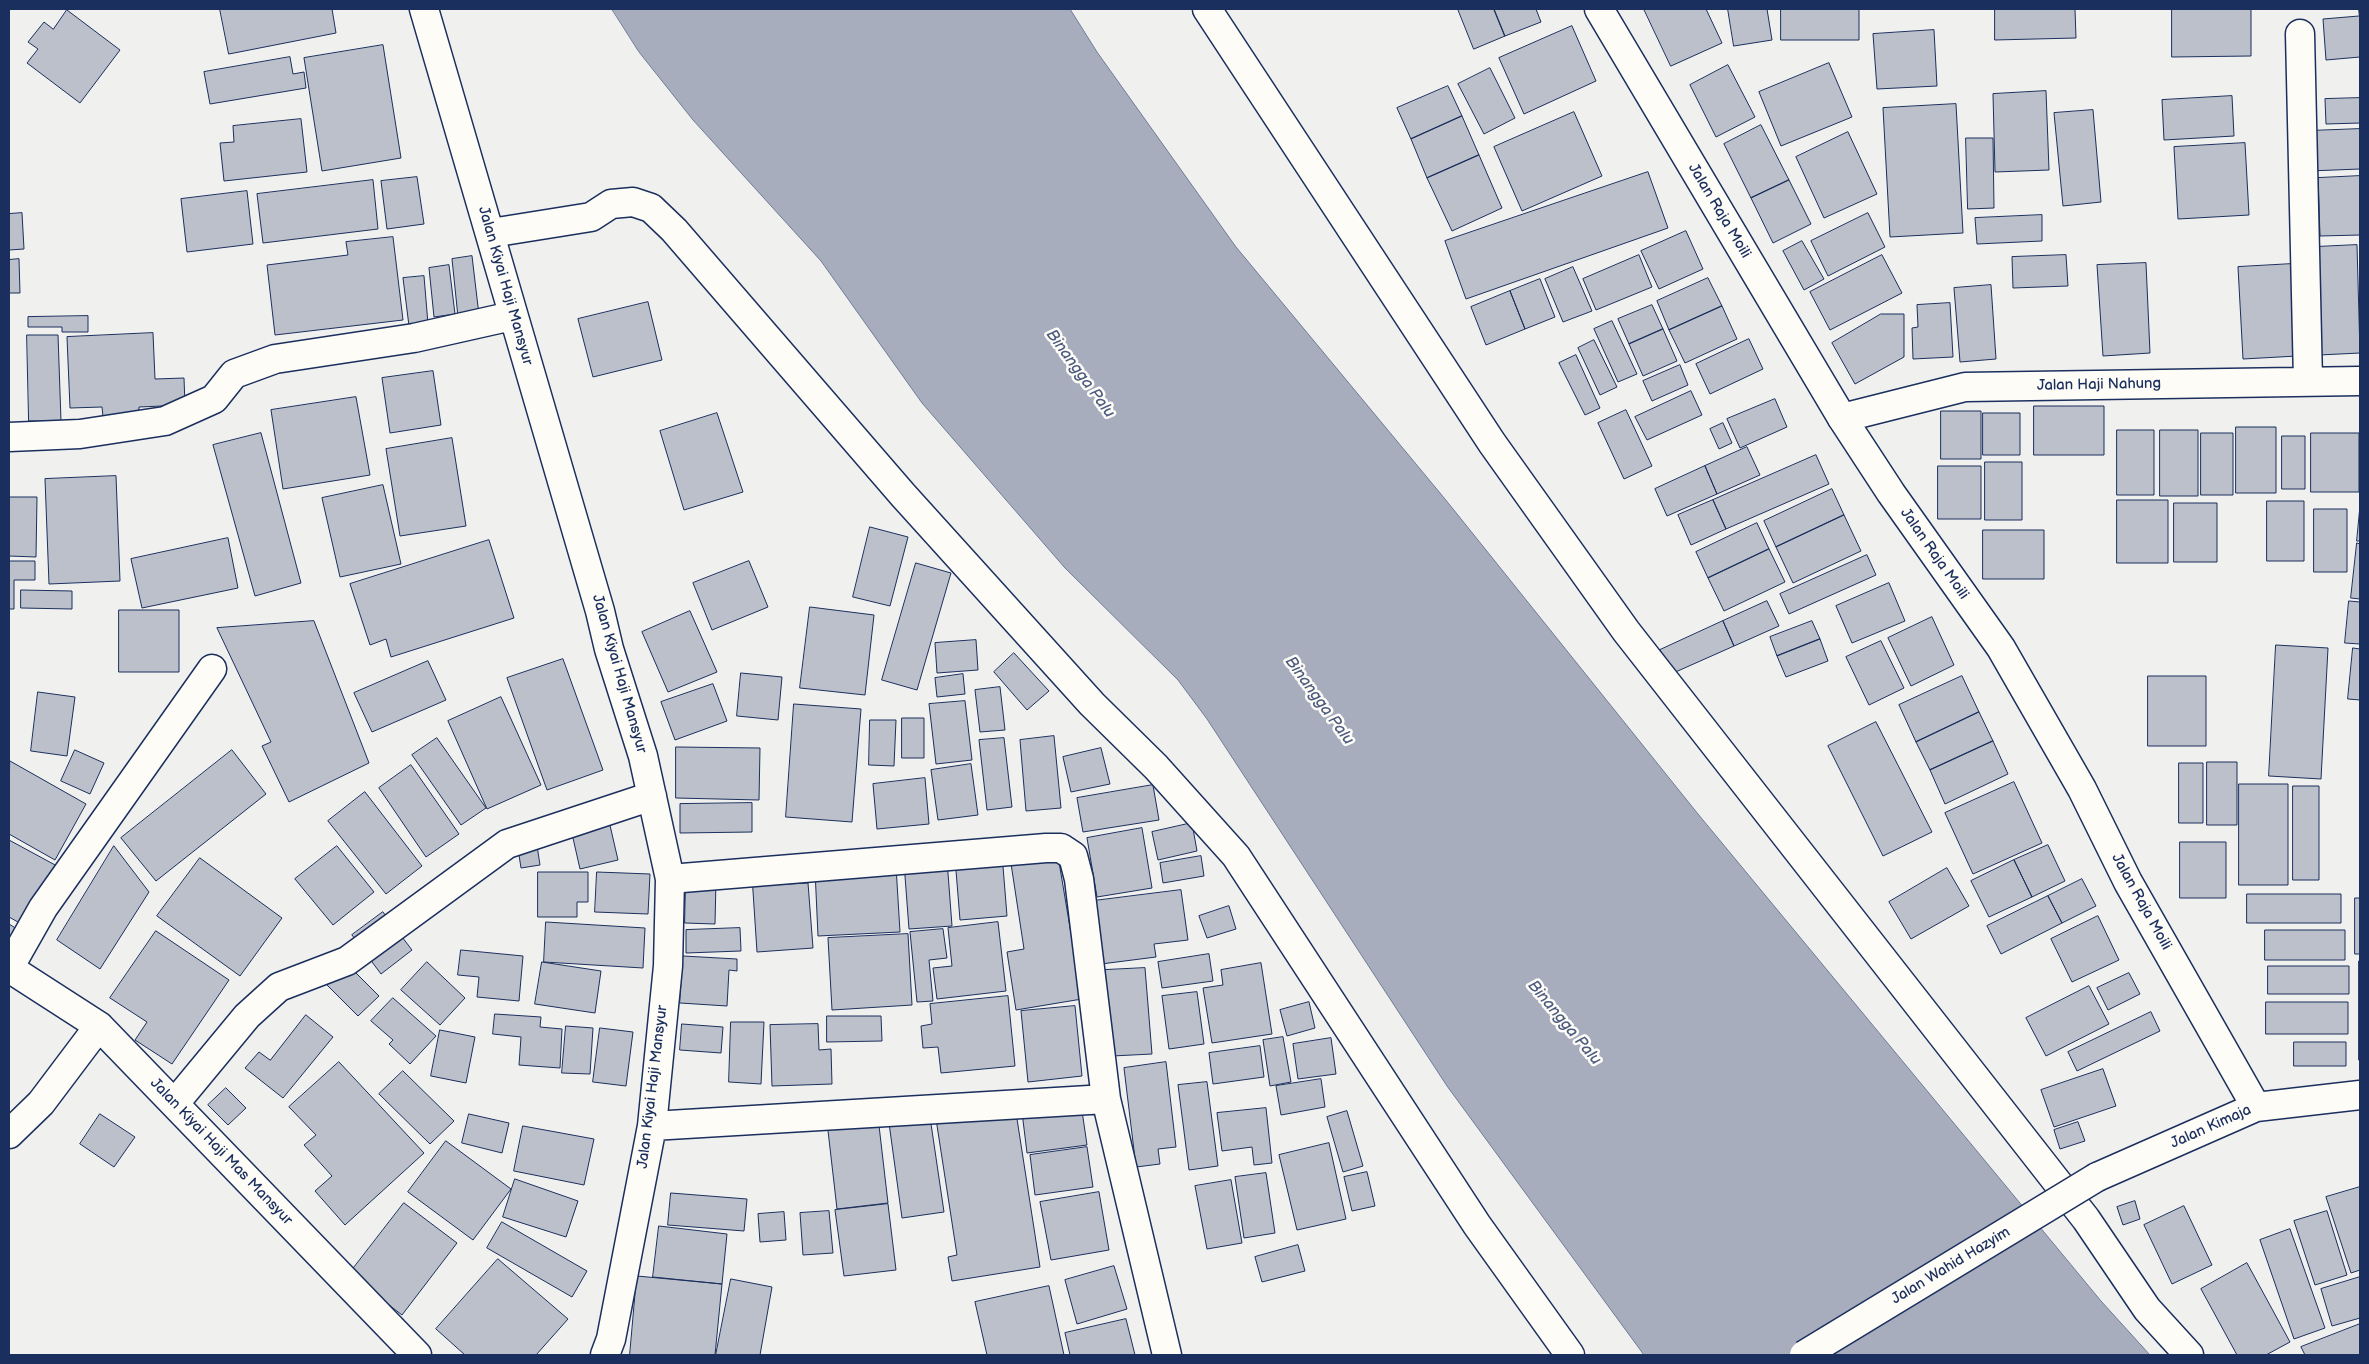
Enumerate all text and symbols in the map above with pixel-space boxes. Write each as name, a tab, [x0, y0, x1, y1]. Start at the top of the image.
street label: Jalan Raja Moili	[1684, 160, 1754, 262]
street label: Jalan Kiyai Haji Mansyur	[474, 204, 536, 368]
water label: Binangga Palu	[1042, 326, 1118, 422]
street label: Jalan Haji Nahung	[2037, 375, 2161, 395]
street label: Jalan Raja Moili	[1896, 505, 1972, 603]
street label: Jalan Kiyai Haji Mansyur	[588, 592, 650, 756]
water label: Binangga Palu	[1281, 653, 1357, 749]
street label: Jalan Raja Moili	[2107, 851, 2175, 953]
water label: Binangga Palu	[1523, 977, 1605, 1069]
street label: Jalan Kiyai Haji Mansyur	[634, 1004, 672, 1170]
street label: Jalan Kiyai Haji Mas Mansyur	[146, 1075, 296, 1229]
street label: Jalan Kimaja	[2168, 1101, 2254, 1153]
street label: Jalan Wahid Hazyim	[1888, 1223, 2014, 1309]

